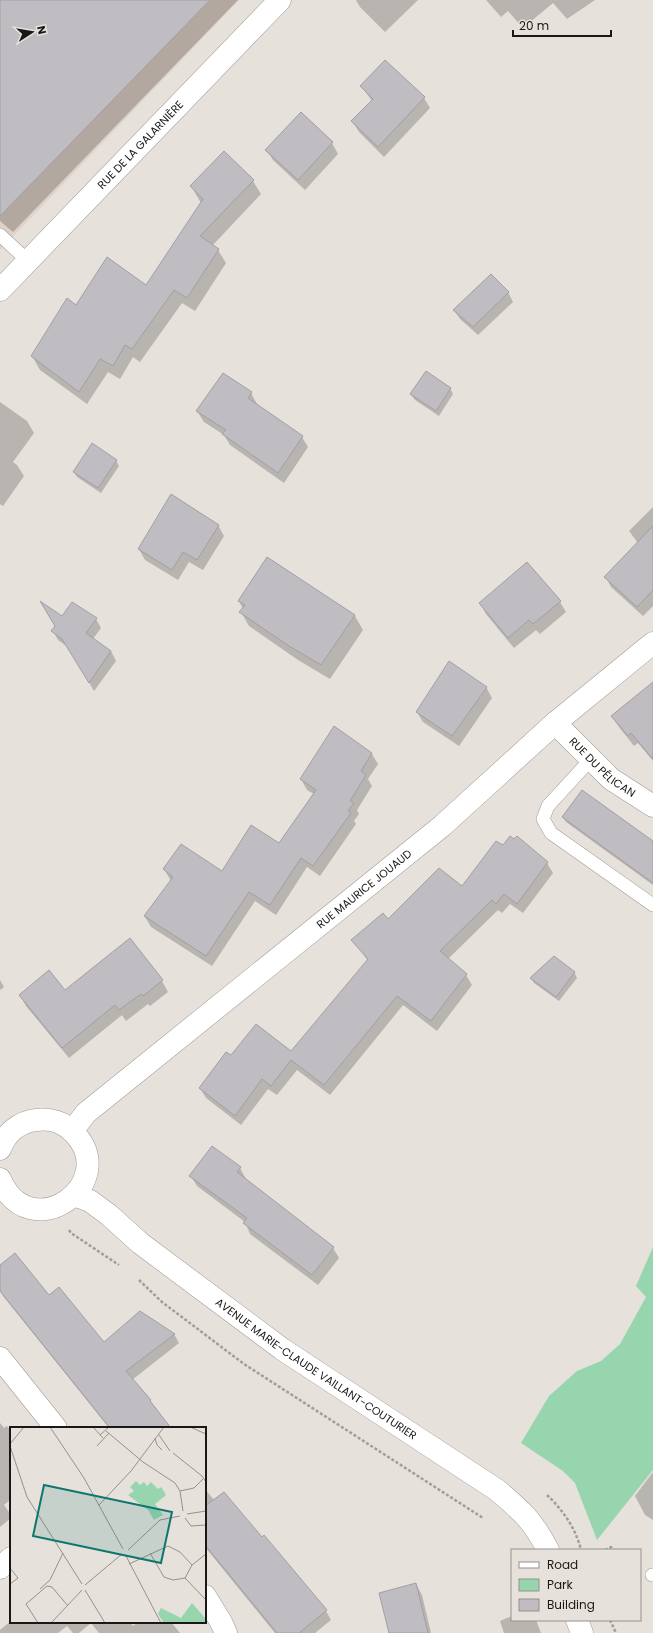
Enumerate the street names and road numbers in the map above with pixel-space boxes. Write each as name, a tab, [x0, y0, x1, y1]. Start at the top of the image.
street label: RUE DE LA GALARNIÈRE	[94, 97, 187, 193]
street label: RUE DU PÉLICAN	[566, 734, 639, 801]
street label: RUE MAURICE JOUAUD	[313, 845, 415, 932]
street label: AVENUE MARIE-CLAUDE VAILLANT-COUTURIER	[212, 1294, 420, 1443]

